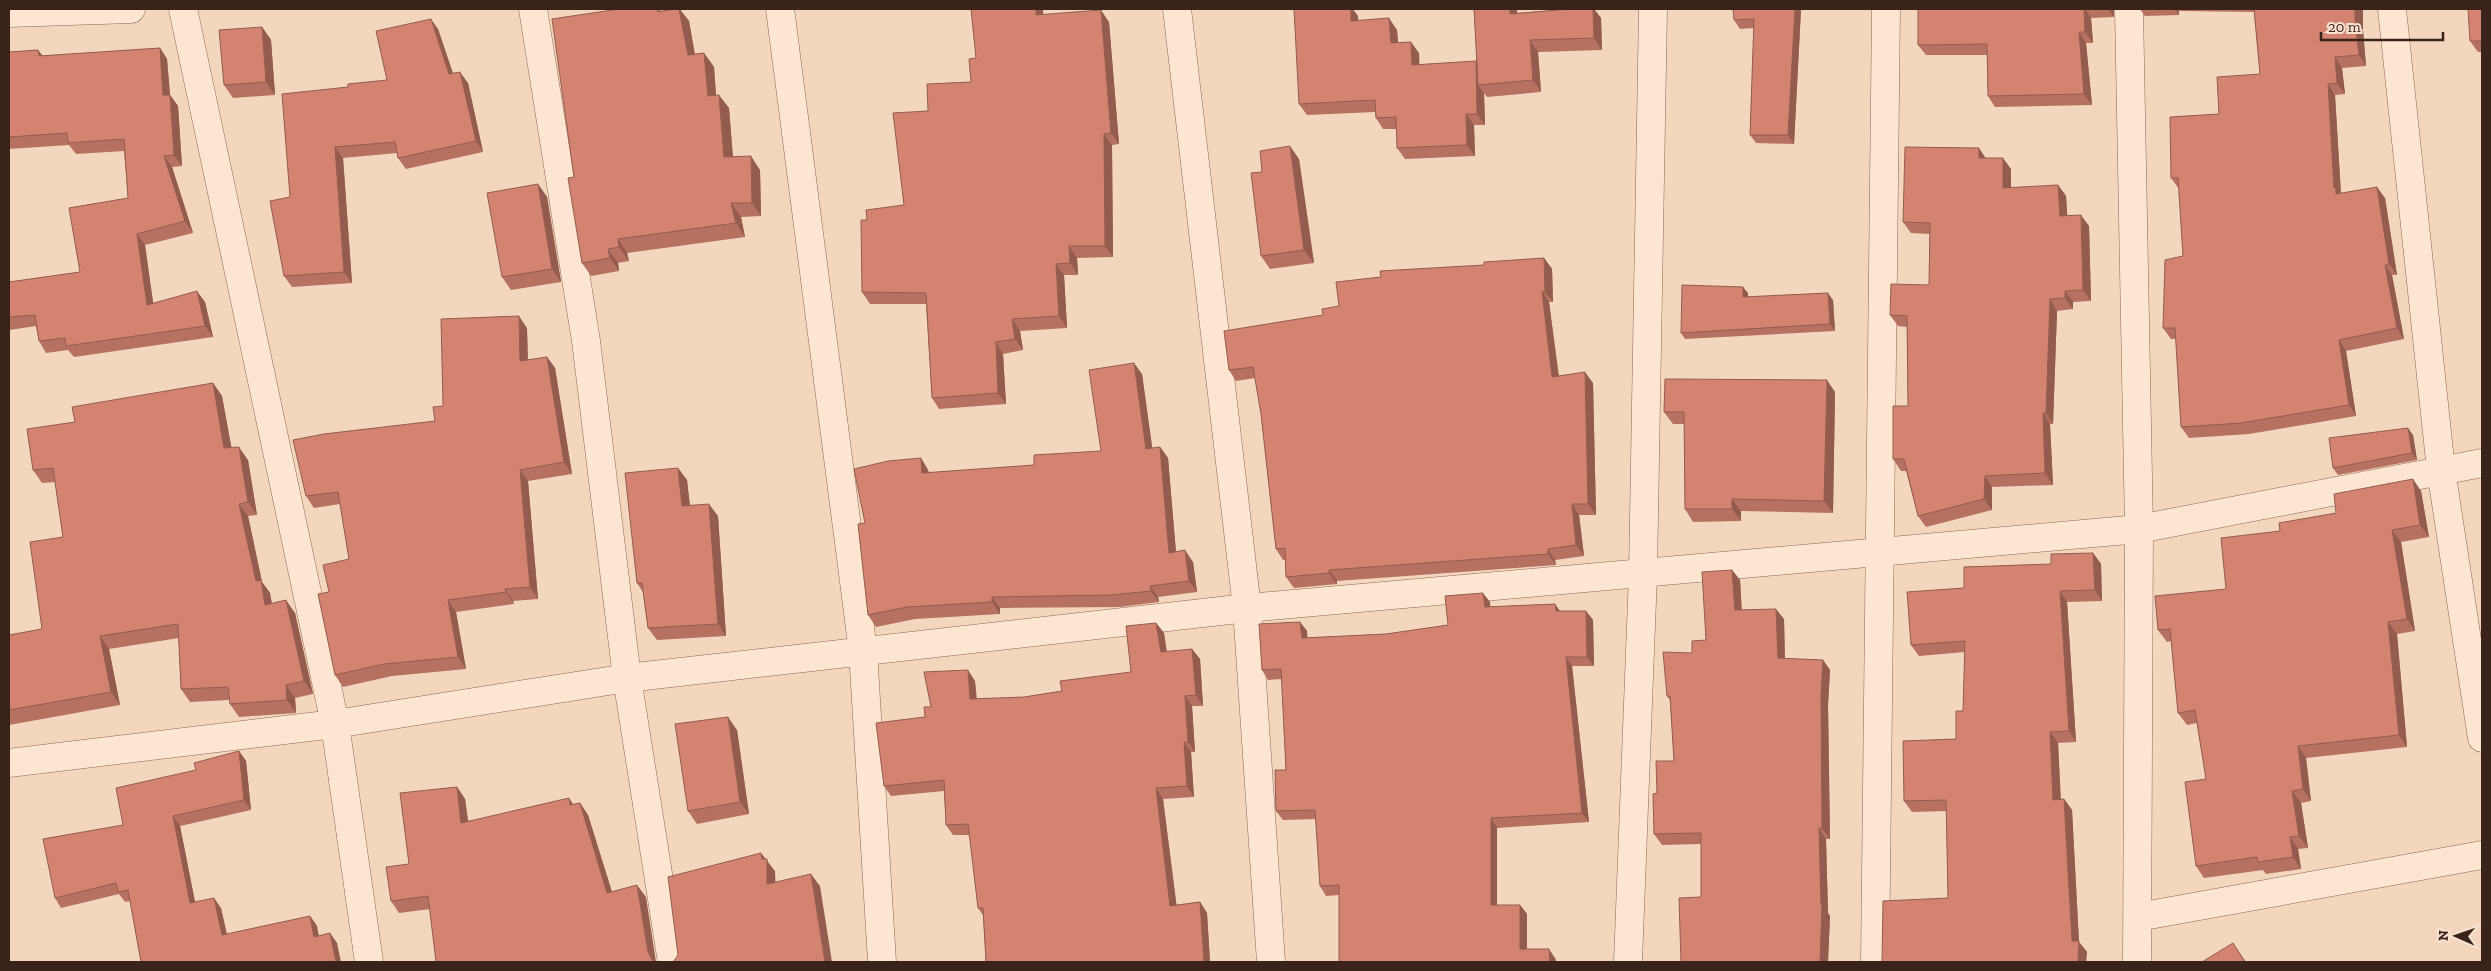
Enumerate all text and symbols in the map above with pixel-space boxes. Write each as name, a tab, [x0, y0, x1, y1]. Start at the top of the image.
scale bar	[2321, 10, 2444, 42]
text: 20 m	[2328, 18, 2361, 36]
north arrow	[2431, 911, 2481, 961]
text: N	[2435, 930, 2452, 941]

